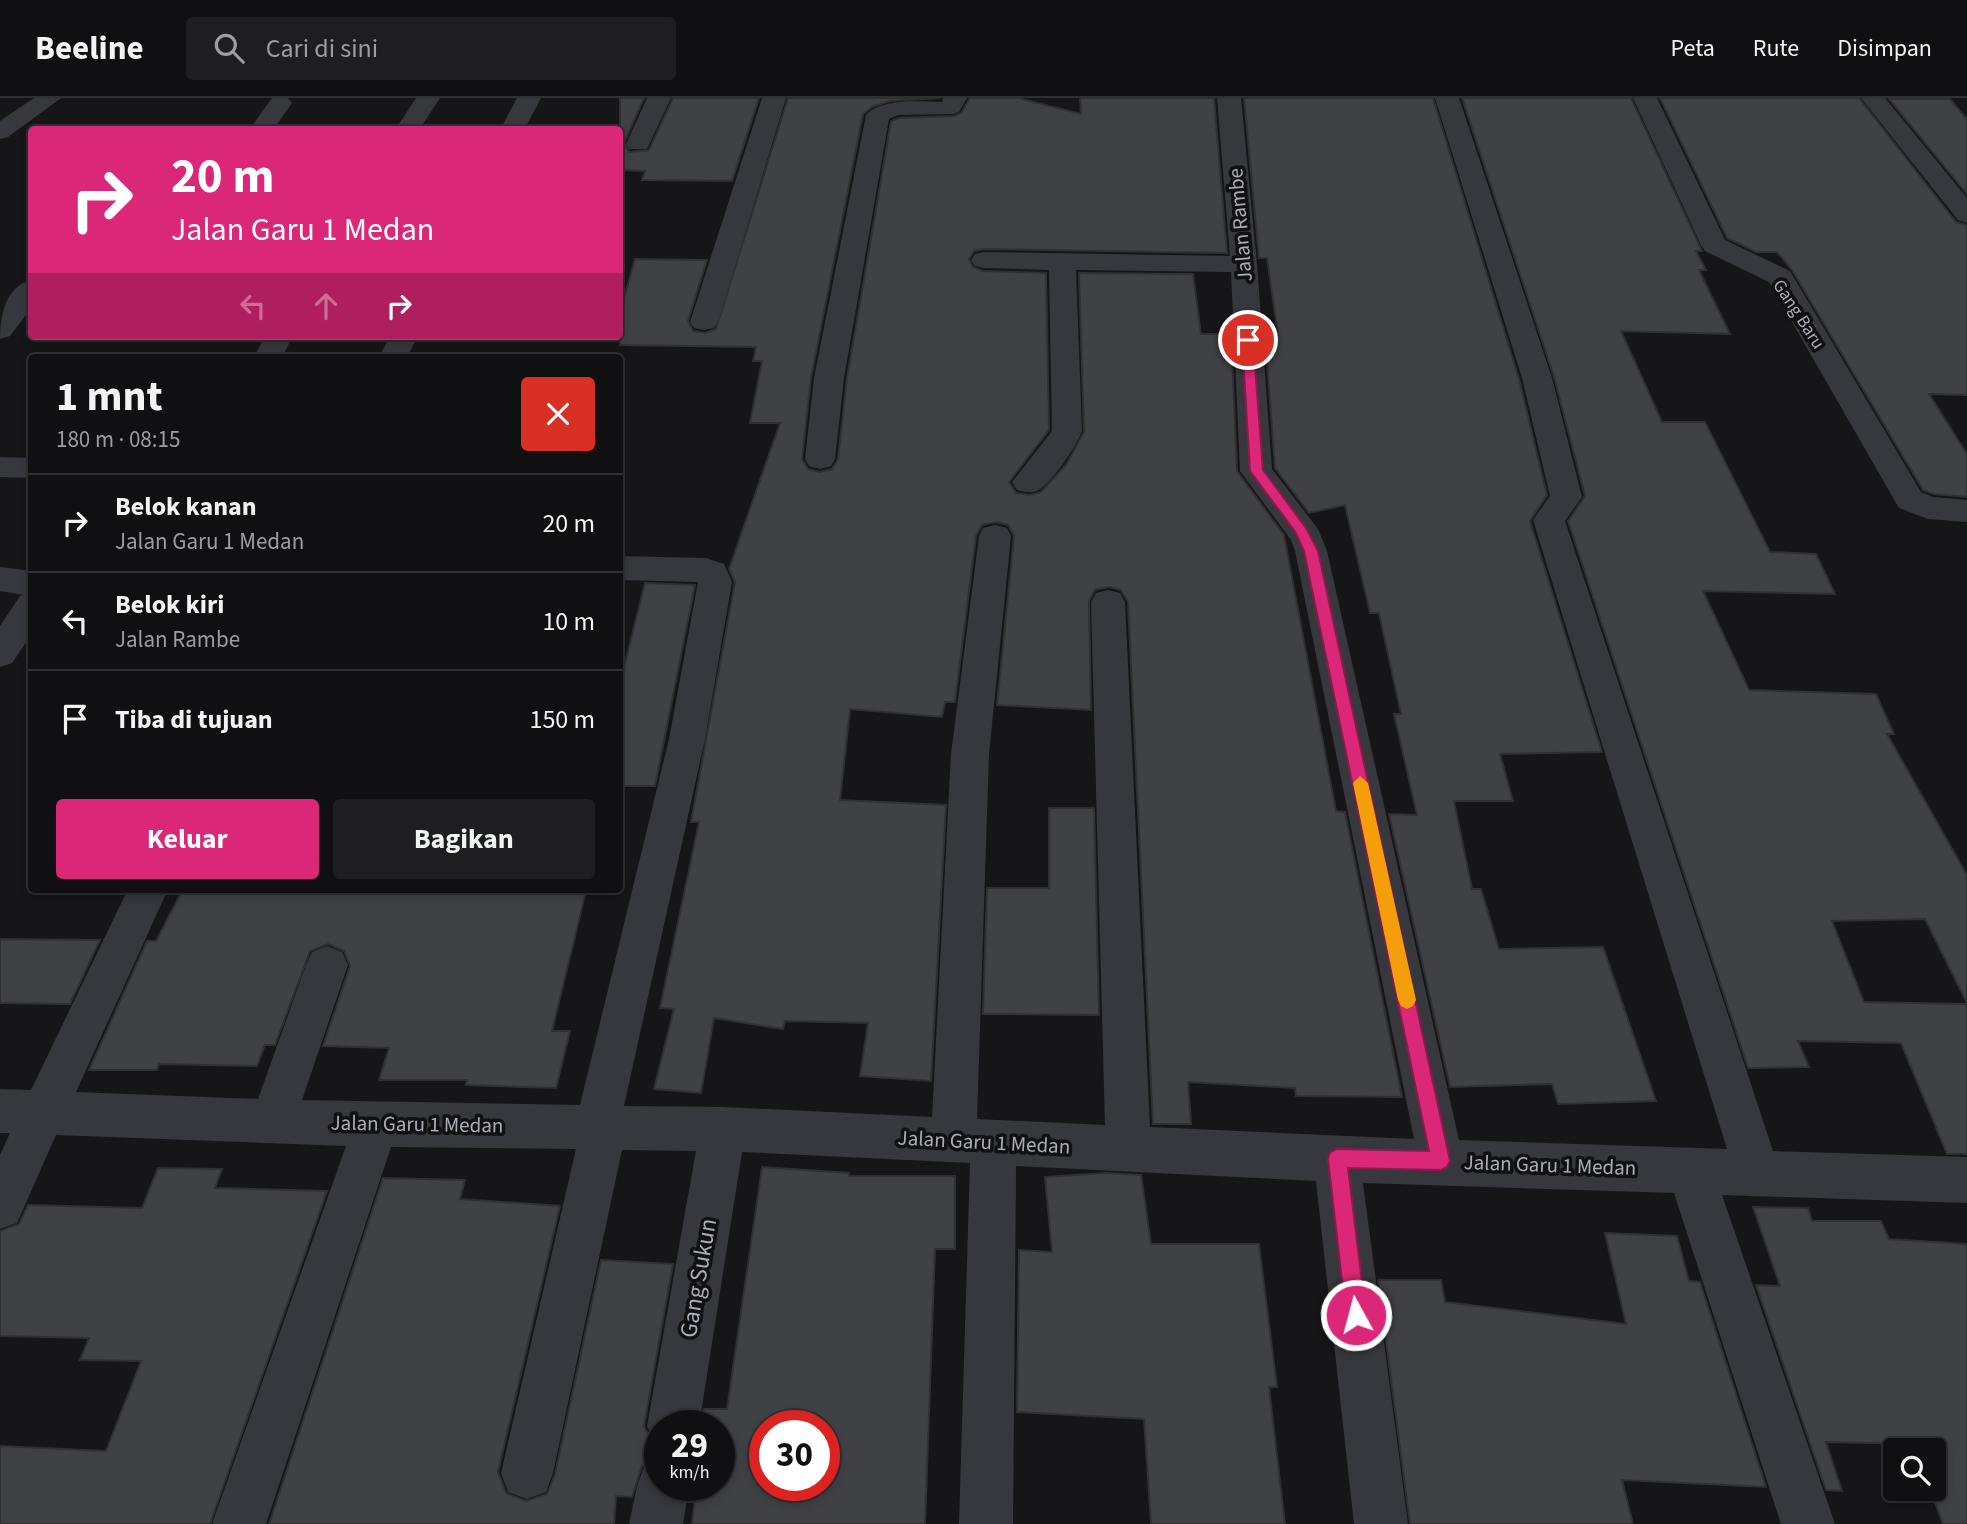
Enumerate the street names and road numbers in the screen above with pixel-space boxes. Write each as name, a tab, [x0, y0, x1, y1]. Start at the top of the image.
street label: Jalan Rambe	[1220, 167, 1260, 283]
street label: Gang Baru	[1767, 275, 1830, 354]
street label: Jalan Garu 1 Medan	[330, 1107, 504, 1141]
street label: Jalan Garu 1 Medan	[897, 1122, 1071, 1162]
street label: Jalan Garu 1 Medan	[1463, 1147, 1637, 1183]
street label: Gang Sukun	[671, 1216, 726, 1340]

